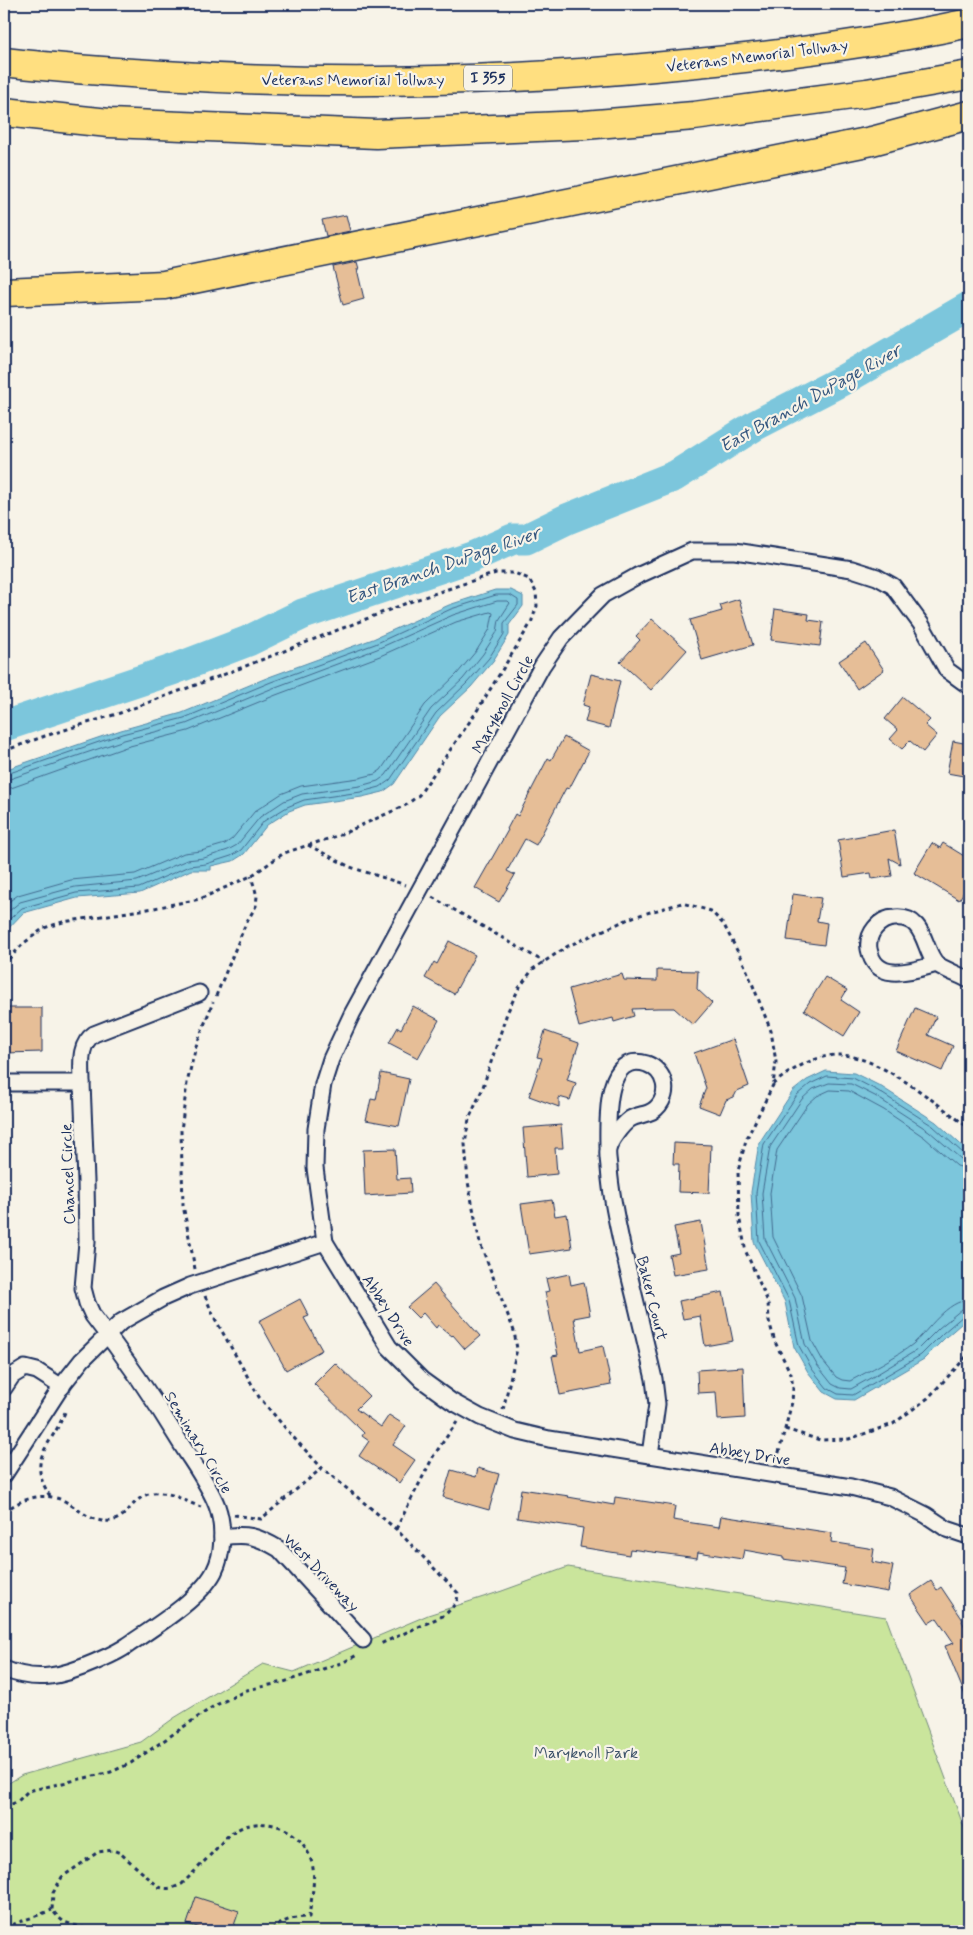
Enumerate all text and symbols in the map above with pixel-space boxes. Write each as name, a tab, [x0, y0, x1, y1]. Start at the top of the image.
street label: Veterans Memorial Tollway	[665, 35, 849, 78]
road number: I 355	[464, 66, 512, 90]
street label: Veterans Memorial Tollway	[261, 70, 445, 91]
water label: East Branch DuPage River	[716, 338, 909, 460]
water label: East Branch DuPage River	[343, 521, 547, 612]
street label: Maryknoll Circle	[468, 652, 539, 758]
street label: Chancel Circle	[56, 1123, 81, 1225]
street label: Baker Court	[631, 1254, 672, 1343]
street label: Abbey Drive	[357, 1271, 419, 1351]
street label: Seminary Circle	[159, 1388, 236, 1498]
street label: Abbey Drive	[708, 1438, 792, 1471]
street label: West Driveway	[278, 1529, 364, 1617]
park label: Maryknoll Park	[534, 1743, 638, 1764]

